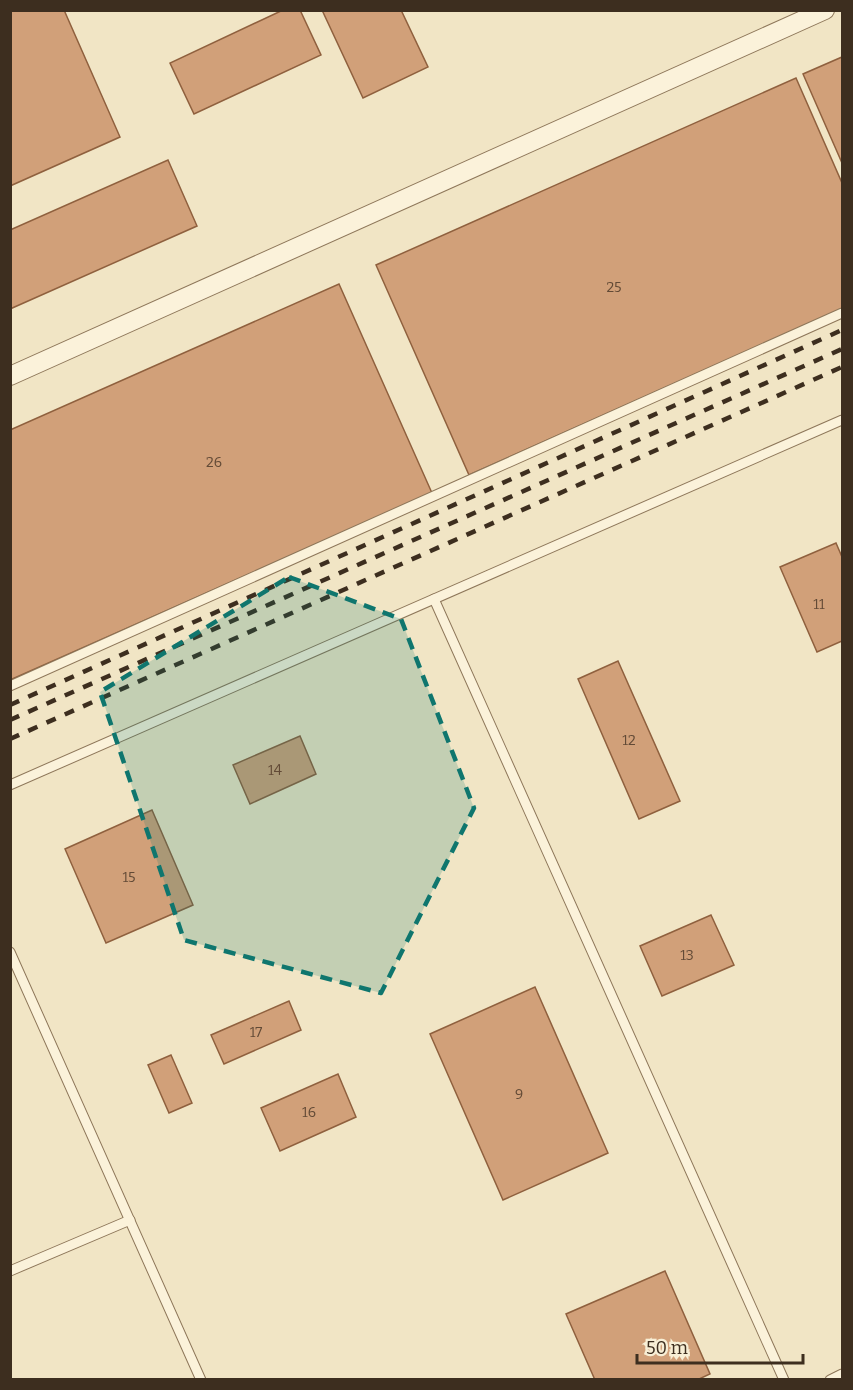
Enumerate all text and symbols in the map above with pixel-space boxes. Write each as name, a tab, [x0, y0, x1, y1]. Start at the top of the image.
house number: 25	[606, 279, 622, 296]
house number: 26	[206, 454, 222, 471]
house number: 11	[813, 596, 825, 613]
house number: 12	[622, 732, 636, 749]
house number: 14	[268, 762, 282, 779]
house number: 15	[122, 869, 136, 886]
house number: 13	[680, 947, 694, 964]
house number: 17	[250, 1024, 262, 1041]
house number: 9	[515, 1086, 523, 1103]
house number: 16	[302, 1104, 316, 1121]
scale bar	[637, 1327, 804, 1365]
text: 50 m	[646, 1337, 688, 1359]

